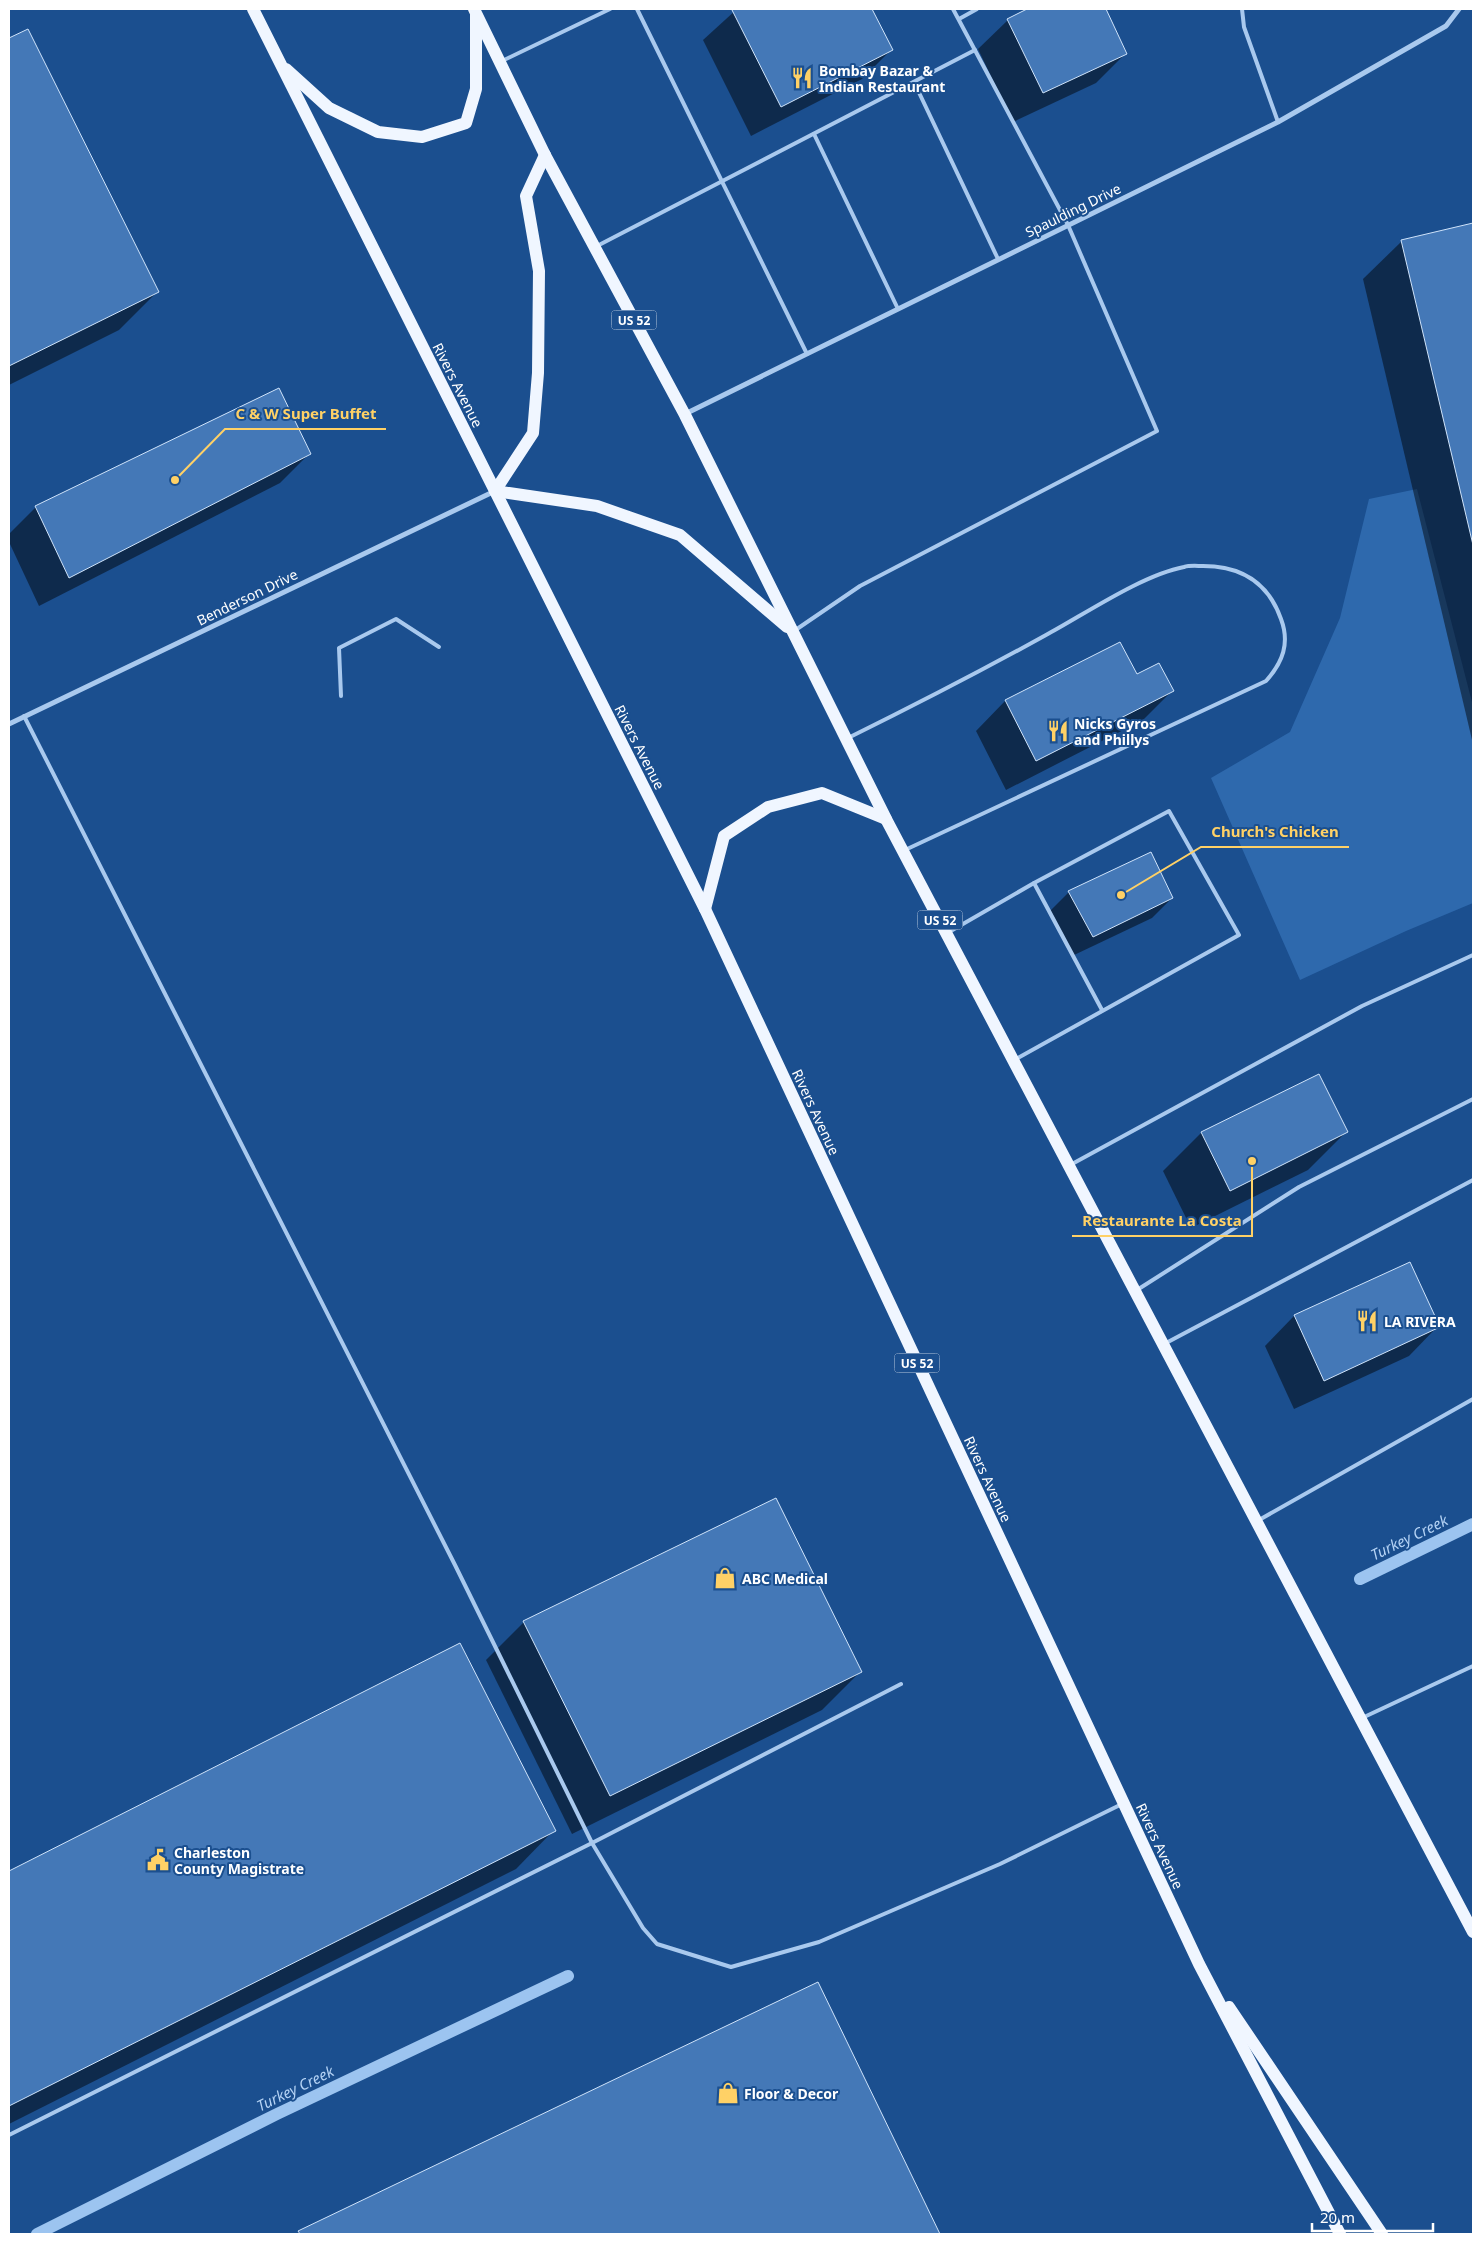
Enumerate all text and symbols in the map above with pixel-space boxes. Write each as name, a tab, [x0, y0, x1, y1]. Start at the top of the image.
place label: Bombay Bazar & Indian Restaurant	[819, 61, 945, 96]
restaurant icon: Bombay Bazar & Indian Restaurant	[789, 65, 815, 91]
street label: Spaulding Drive	[1022, 179, 1124, 241]
road number: US 52	[612, 310, 656, 330]
street label: Rivers Avenue	[429, 339, 488, 431]
callout: C & W Super Buffet	[225, 399, 386, 429]
text: C & W Super Buffet	[236, 403, 377, 423]
street label: Benderson Drive	[193, 564, 301, 630]
street label: Rivers Avenue	[611, 701, 670, 793]
place label: Nicks Gyros and Phillys	[1074, 714, 1156, 749]
restaurant icon: Nicks Gyros and Phillys	[1045, 718, 1071, 744]
callout: Church's Chicken	[1201, 817, 1349, 847]
text: Church's Chicken	[1211, 821, 1339, 841]
road number: US 52	[918, 910, 962, 930]
street label: Rivers Avenue	[788, 1066, 844, 1158]
callout: Restaurante La Costa	[1072, 1206, 1252, 1236]
text: Restaurante La Costa	[1082, 1210, 1242, 1230]
restaurant icon: LA RIVERA	[1354, 1308, 1380, 1334]
place label: LA RIVERA	[1384, 1312, 1456, 1331]
road number: US 52	[894, 1354, 940, 1372]
street label: Rivers Avenue	[960, 1433, 1016, 1525]
water label: Turkey Creek	[1367, 1509, 1451, 1564]
shop icon: ABC Medical	[712, 1565, 738, 1591]
place label: ABC Medical	[742, 1569, 828, 1588]
street label: Rivers Avenue	[1132, 1800, 1188, 1892]
place label: Charleston County Magistrate	[174, 1843, 304, 1878]
public building icon: Charleston County Magistrate	[145, 1847, 171, 1873]
water label: Turkey Creek	[253, 2060, 337, 2115]
shop icon: Floor & Decor	[715, 2080, 741, 2106]
place label: Floor & Decor	[744, 2084, 839, 2103]
scale bar	[1312, 2200, 1433, 2232]
text: 20 m	[1320, 2207, 1355, 2227]

